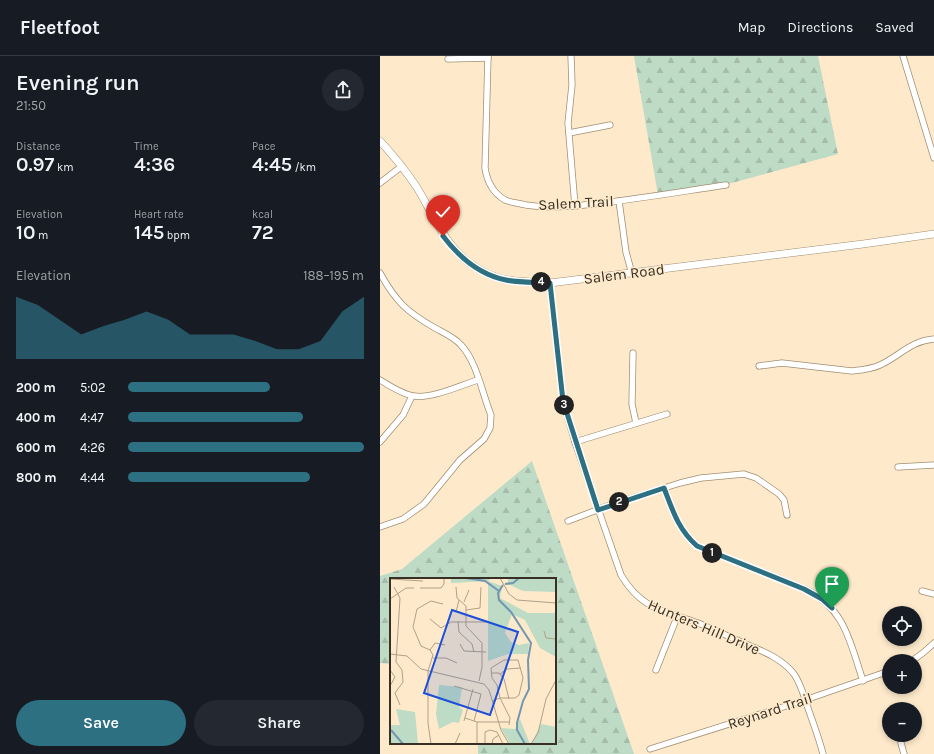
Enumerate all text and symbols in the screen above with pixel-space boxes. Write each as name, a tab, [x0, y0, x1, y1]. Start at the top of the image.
text: Fleetfoot	[20, 17, 100, 39]
text: Map	[738, 19, 766, 36]
text: Directions	[788, 19, 853, 36]
text: Saved	[875, 19, 914, 36]
button: share	[322, 69, 364, 111]
text: Evening run	[16, 70, 140, 96]
text: 21:50	[16, 98, 46, 113]
text: Distance	[16, 140, 60, 153]
text: Time	[134, 140, 159, 153]
text: Pace	[252, 140, 275, 153]
text: 0.97	[16, 153, 54, 176]
text: 4:36	[134, 153, 175, 176]
text: 4:45	[252, 153, 292, 176]
text: km	[54, 161, 73, 174]
text: /km	[292, 161, 316, 174]
street label: Salem Trail	[538, 192, 614, 214]
pin	[426, 195, 460, 236]
icon: check	[432, 201, 454, 223]
text: Elevation	[16, 208, 63, 221]
text: Heart rate	[134, 208, 184, 221]
text: kcal	[252, 208, 273, 221]
text: 10	[16, 221, 35, 244]
text: 145	[134, 221, 164, 244]
text: 72	[252, 221, 274, 244]
text: m	[35, 229, 48, 242]
text: bpm	[164, 229, 190, 242]
street label: Salem Road	[583, 260, 665, 288]
text: Elevation	[16, 268, 71, 283]
text: 188–195 m	[303, 268, 364, 283]
pin: 4	[531, 272, 551, 292]
text: 4	[538, 275, 544, 288]
text: 200 m	[16, 380, 56, 395]
text: 5:02	[80, 380, 106, 395]
pin: 3	[554, 395, 574, 415]
text: 3	[561, 398, 567, 411]
text: 400 m	[16, 410, 56, 425]
text: 4:47	[80, 410, 104, 425]
text: 600 m	[16, 440, 56, 455]
text: 4:26	[80, 440, 105, 455]
text: 800 m	[16, 470, 56, 485]
text: 4:44	[80, 470, 105, 485]
pin: 2	[609, 492, 629, 512]
text: 2	[616, 495, 622, 508]
pin: 1	[702, 543, 722, 563]
text: 1	[710, 546, 714, 559]
pin	[815, 567, 849, 608]
icon: arrive	[821, 573, 843, 595]
inset map	[390, 578, 556, 744]
street label: Hunters Hill Drive	[645, 595, 763, 659]
map controls	[882, 606, 922, 742]
button: locate	[882, 606, 922, 646]
button: +	[882, 654, 922, 694]
street label: Reynard Trail	[725, 689, 815, 733]
button: Save	[16, 700, 186, 746]
button: Share	[194, 700, 364, 746]
button: −	[882, 702, 922, 742]

